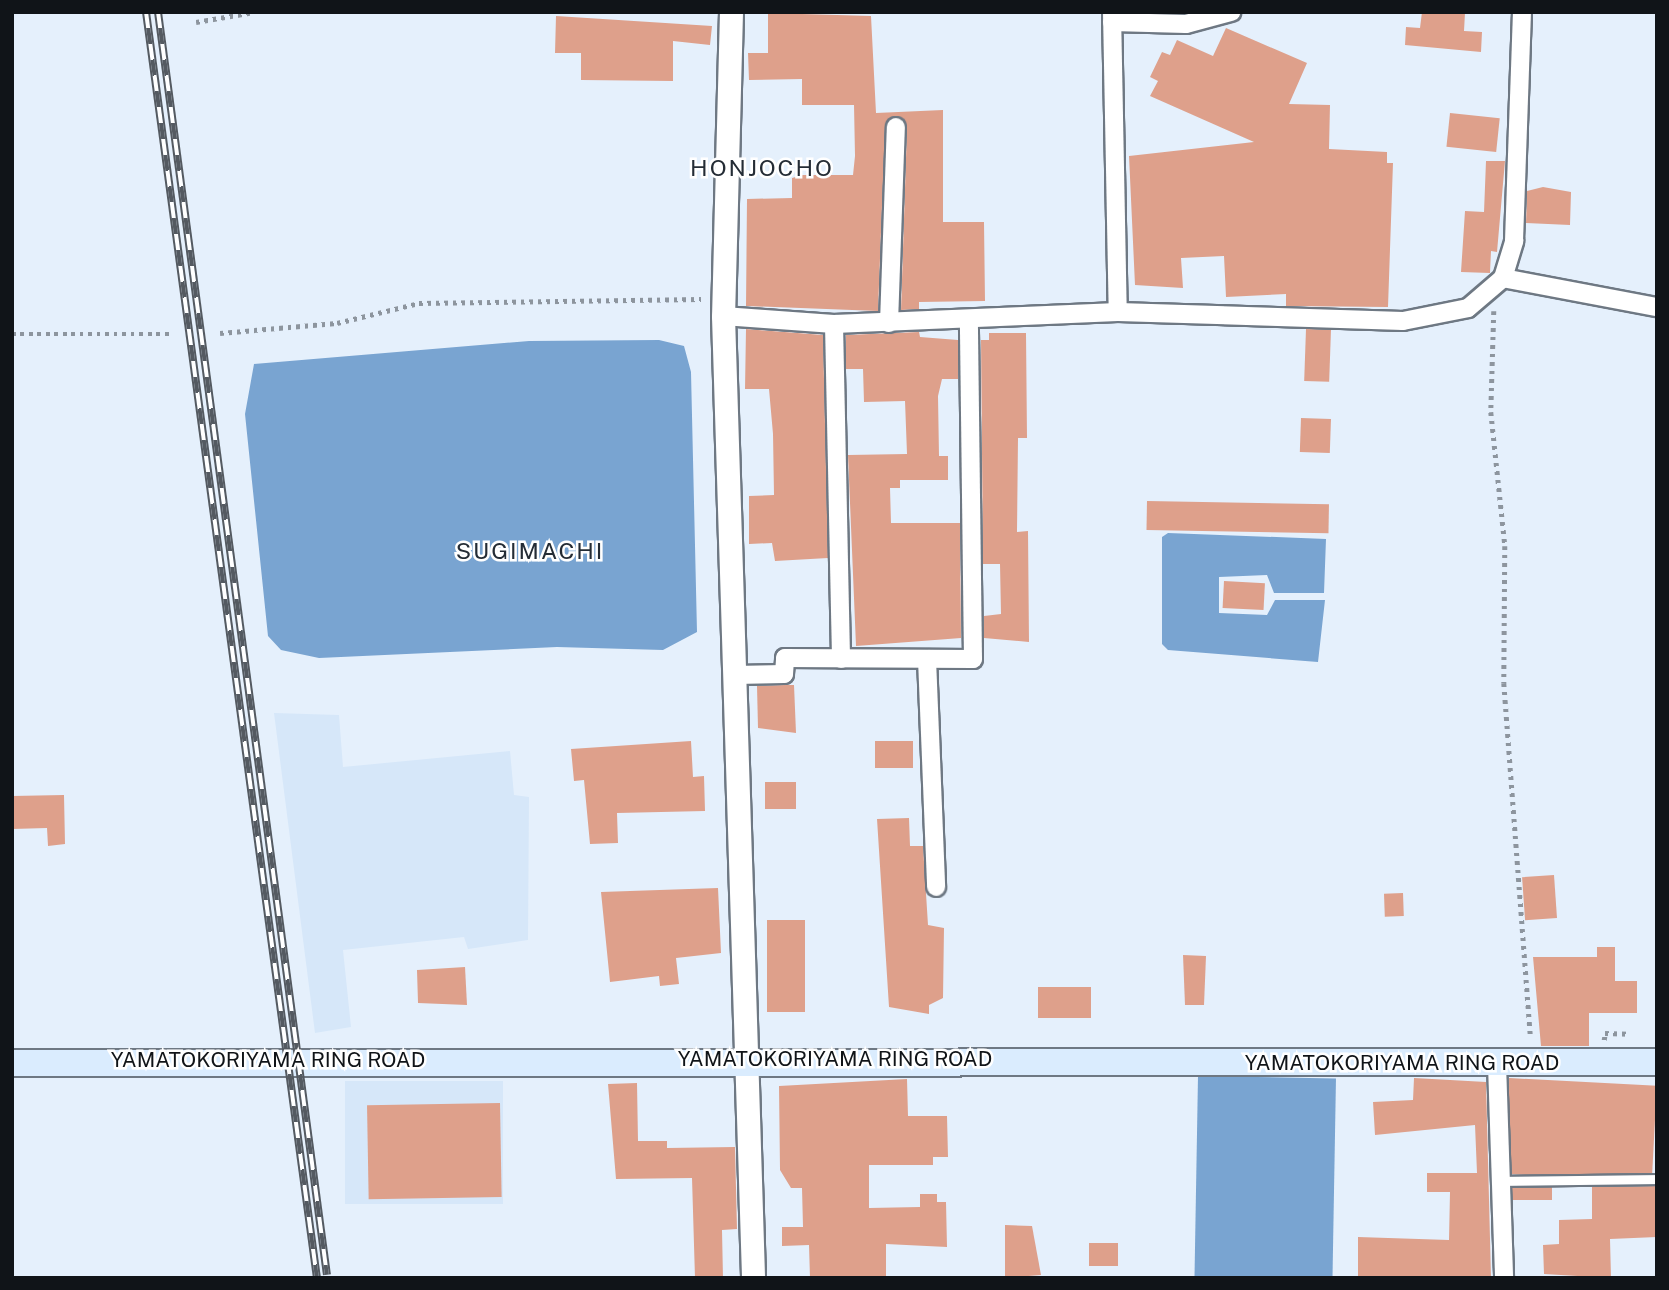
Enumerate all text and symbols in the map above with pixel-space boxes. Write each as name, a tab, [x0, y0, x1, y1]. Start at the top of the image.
district label: HONJOCHO	[691, 154, 833, 182]
district label: SUGIMACHI	[457, 537, 603, 565]
street label: YAMATOKORIYAMA RING ROAD	[678, 1046, 992, 1072]
street label: YAMATOKORIYAMA RING ROAD	[111, 1047, 425, 1073]
street label: YAMATOKORIYAMA RING ROAD	[1245, 1050, 1559, 1076]

